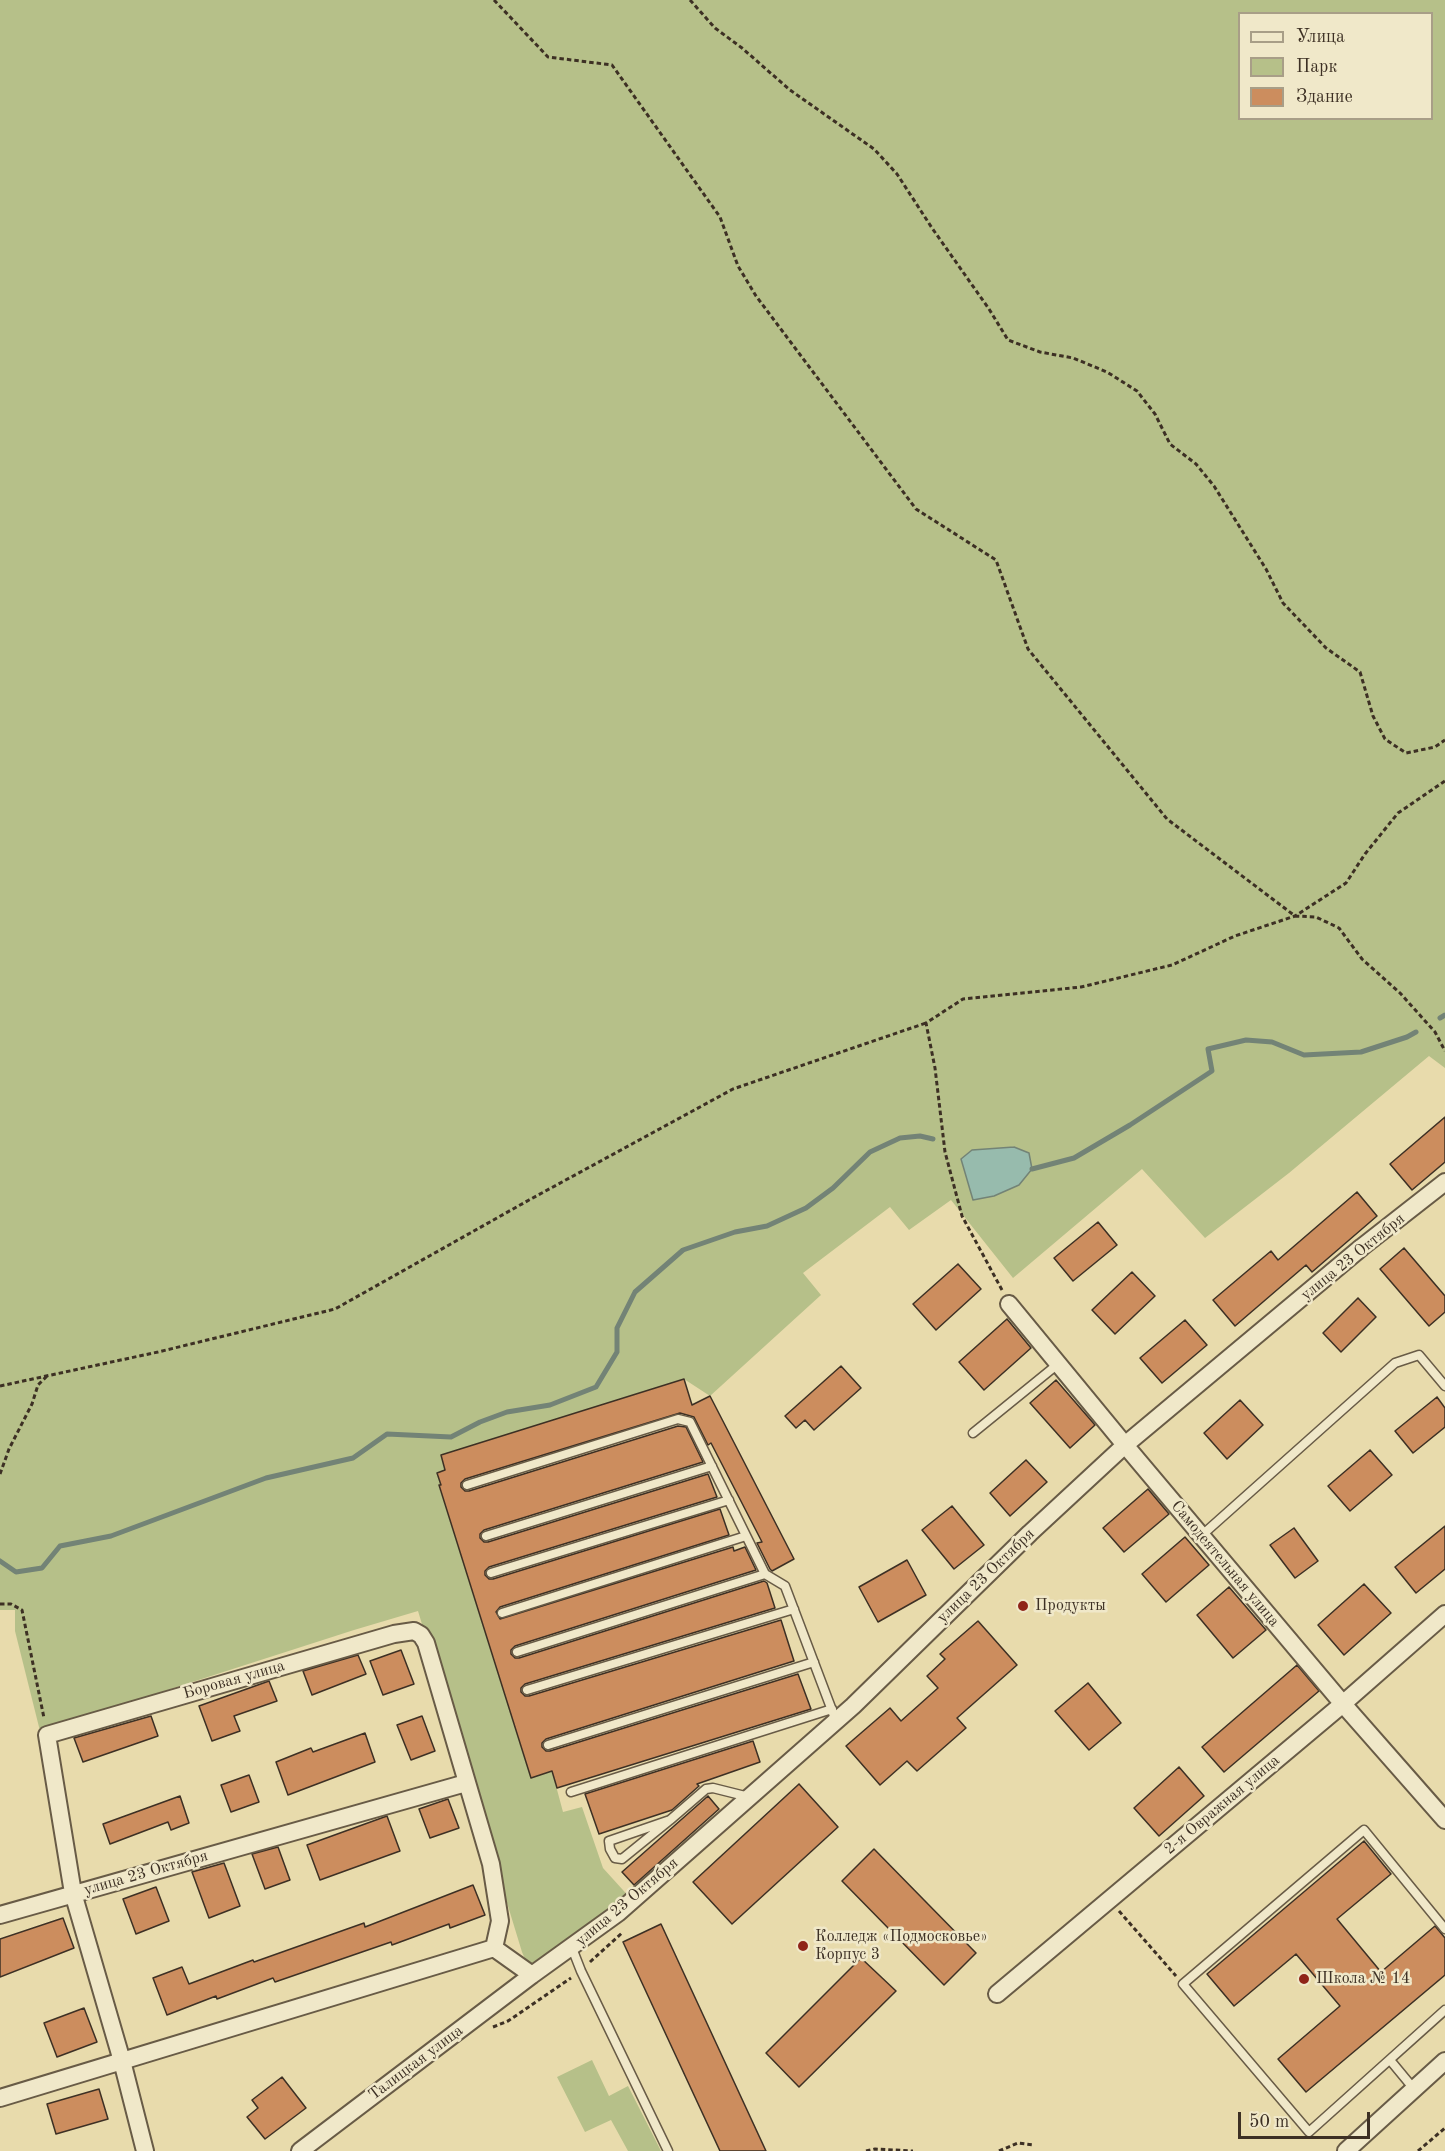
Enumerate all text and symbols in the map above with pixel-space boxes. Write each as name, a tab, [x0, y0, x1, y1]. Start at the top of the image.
legend	[1238, 12, 1433, 120]
text: Улица	[1296, 28, 1345, 46]
text: Парк	[1296, 58, 1337, 76]
text: Здание	[1296, 88, 1353, 106]
street label: улица 23 Октября	[1297, 1209, 1409, 1305]
street label: Самодеятельная улица	[1167, 1497, 1283, 1631]
street label: улица 23 Октября	[933, 1525, 1039, 1627]
place label: Продукты	[1035, 1596, 1106, 1616]
marker: Продукты	[1016, 1599, 1030, 1613]
street label: Боровая улица	[181, 1656, 287, 1704]
street label: 2-я Овражная улица	[1160, 1751, 1284, 1859]
street label: улица 23 Октября	[82, 1846, 210, 1900]
street label: улица 23 Октября	[572, 1853, 682, 1951]
place label: Колледж «Подмосковье» Корпус 3	[815, 1927, 988, 1965]
marker: Колледж «Подмосковье» Корпус 3	[796, 1939, 810, 1953]
place label: Школа № 14	[1316, 1969, 1410, 1989]
marker: Школа № 14	[1297, 1972, 1311, 1986]
street label: Талицкая улица	[365, 2021, 467, 2105]
scale bar	[1241, 2100, 1373, 2138]
text: 50 m	[1249, 2113, 1289, 2131]

